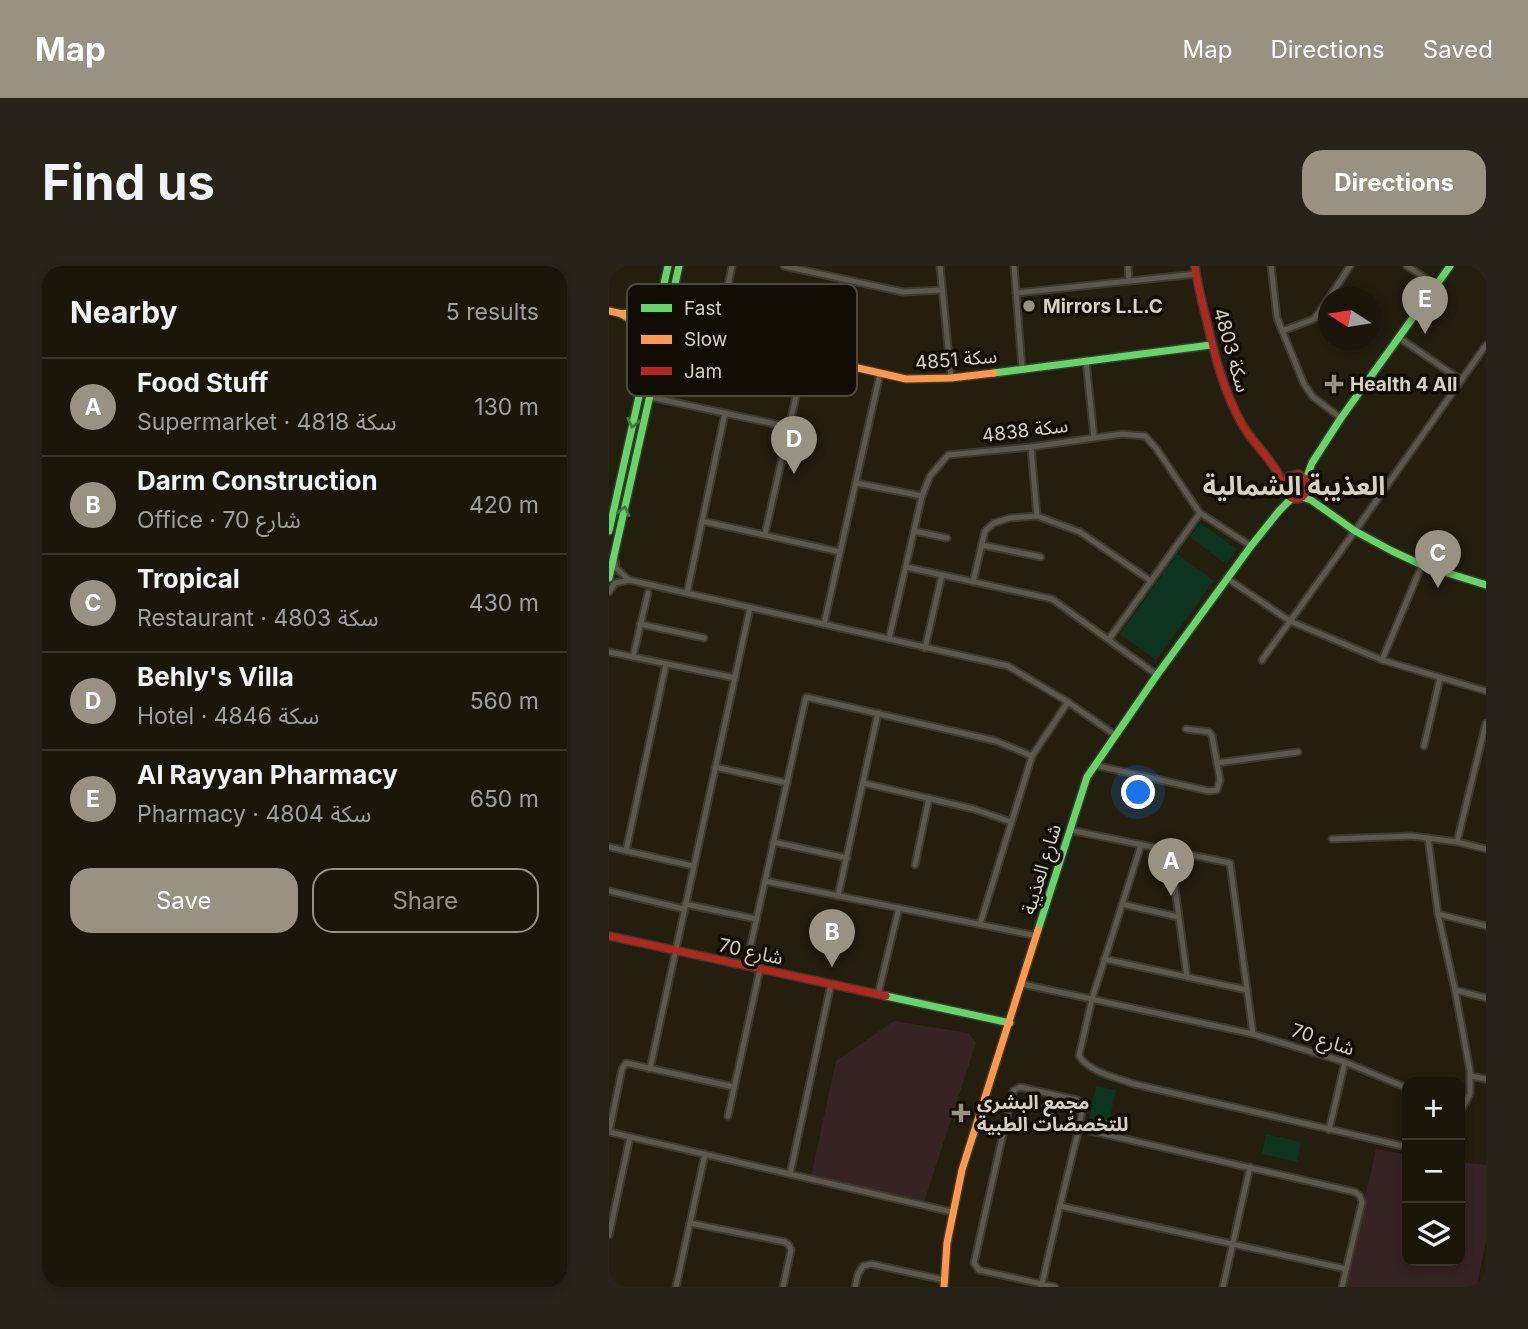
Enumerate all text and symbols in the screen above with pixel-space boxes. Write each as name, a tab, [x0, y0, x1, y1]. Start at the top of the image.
text: Map	[35, 29, 106, 69]
text: Map	[1183, 35, 1232, 64]
text: Directions	[1270, 35, 1385, 64]
text: Saved	[1423, 35, 1493, 64]
button: Directions	[1302, 150, 1486, 215]
text: Find us	[42, 153, 215, 212]
pin: E	[1402, 276, 1448, 334]
legend	[627, 284, 857, 396]
north arrow	[1318, 287, 1381, 350]
text: Nearby	[70, 294, 178, 330]
place label: Mirrors L.L.C	[1043, 295, 1163, 318]
text: Fast	[684, 297, 722, 320]
text: 5 results	[446, 298, 539, 326]
marker: Mirrors L.L.C	[1021, 298, 1037, 314]
street label: سكة 4803	[1208, 305, 1255, 395]
text: Slow	[684, 328, 727, 351]
street label: سكة 4851	[914, 344, 998, 375]
text: Jam	[684, 360, 722, 383]
text: Food Stuff	[137, 367, 268, 398]
place label: Health 4 All	[1350, 373, 1457, 396]
marker: Health 4 All	[1324, 374, 1344, 394]
text: A	[84, 393, 102, 421]
text: 130 m	[474, 393, 539, 421]
text: Supermarket · سكة 4818	[137, 408, 397, 436]
street label: سكة 4838	[981, 414, 1069, 447]
pin: D	[771, 416, 817, 474]
one-way arrow	[627, 417, 642, 429]
text: Darm Construction	[137, 465, 378, 496]
district label: العذيبة الشمالية	[1203, 470, 1385, 501]
text: B	[85, 491, 101, 519]
text: 420 m	[469, 491, 539, 519]
text: Office · شارع 70	[137, 506, 301, 534]
one-way arrow	[616, 506, 630, 518]
pin: C	[1415, 530, 1461, 588]
text: Tropical	[137, 563, 240, 594]
text: C	[84, 589, 102, 617]
text: 430 m	[469, 589, 539, 617]
text: Restaurant · سكة 4803	[137, 604, 379, 632]
text: Behly's Villa	[137, 661, 294, 692]
text: D	[85, 687, 101, 715]
text: 560 m	[470, 687, 539, 715]
text: Hotel · سكة 4846	[137, 702, 319, 730]
text: Al Rayyan Pharmacy	[137, 759, 398, 790]
your location	[1121, 775, 1155, 809]
text: E	[86, 785, 100, 813]
text: 650 m	[470, 785, 539, 813]
text: Pharmacy · سكة 4804	[137, 800, 371, 828]
street label: شارع العذيبة	[1017, 821, 1068, 918]
pin: A	[1148, 838, 1194, 896]
button: Save	[70, 868, 298, 933]
button: Share	[312, 868, 539, 933]
pin: B	[809, 909, 855, 967]
street label: شارع 70	[716, 934, 785, 971]
street label: شارع 70	[1288, 1019, 1357, 1062]
map controls	[1402, 1077, 1465, 1266]
button: +	[1402, 1077, 1465, 1140]
place label: مجمع البشرى للتخصصّات الطبية	[977, 1091, 1128, 1136]
marker: مجمع البشرى للتخصصّات الطبية	[951, 1103, 971, 1123]
button: −	[1402, 1140, 1465, 1203]
button: layers	[1402, 1203, 1465, 1266]

